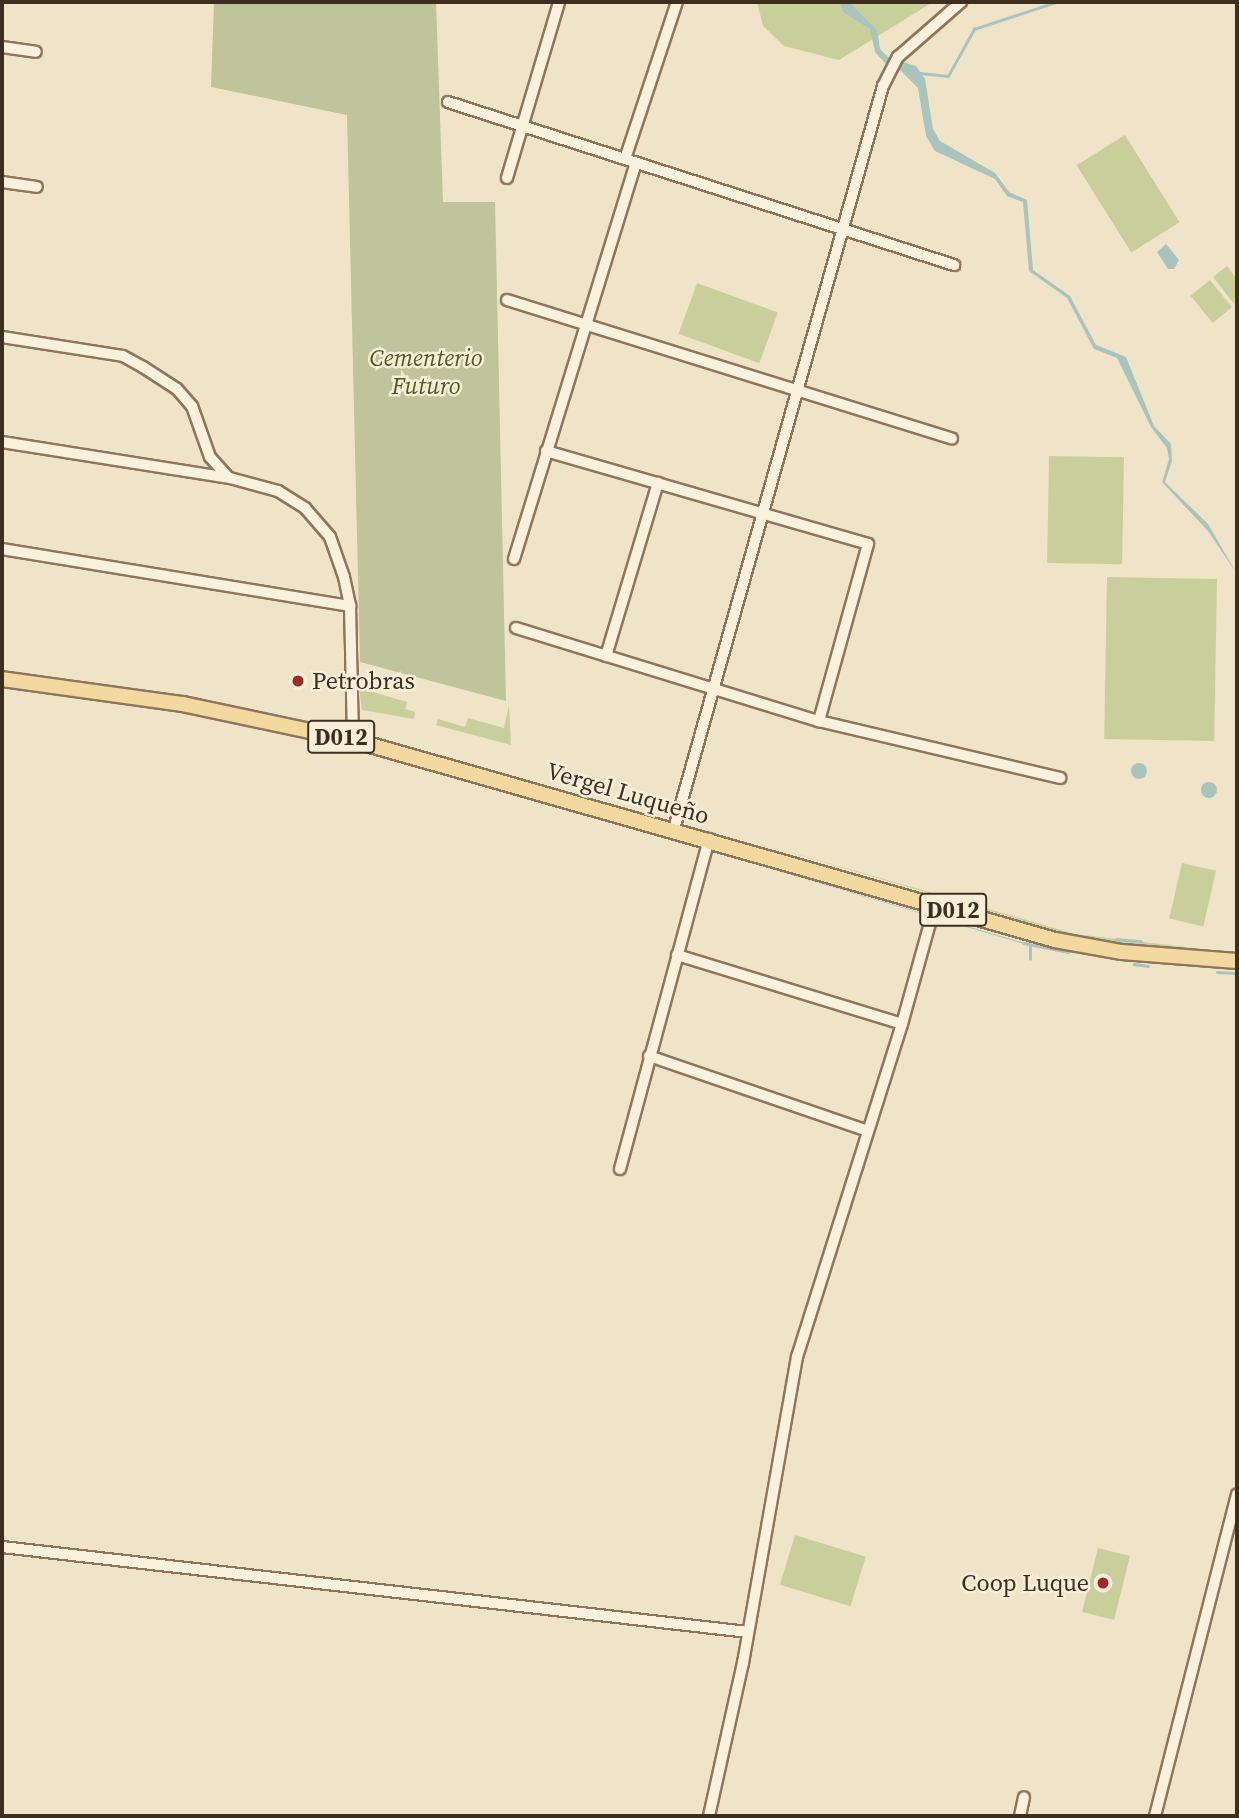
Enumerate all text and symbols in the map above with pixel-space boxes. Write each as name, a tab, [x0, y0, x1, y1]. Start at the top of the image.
park label: Cementerio Futuro	[369, 344, 483, 400]
place label: Petrobras	[312, 667, 415, 695]
marker: Petrobras	[290, 673, 306, 689]
road number: D012	[306, 718, 376, 757]
street label: Vergel Luqueño	[543, 756, 713, 830]
road number: D012	[918, 890, 988, 930]
place label: Coop Luque	[961, 1569, 1089, 1597]
marker: Coop Luque	[1095, 1575, 1111, 1591]

